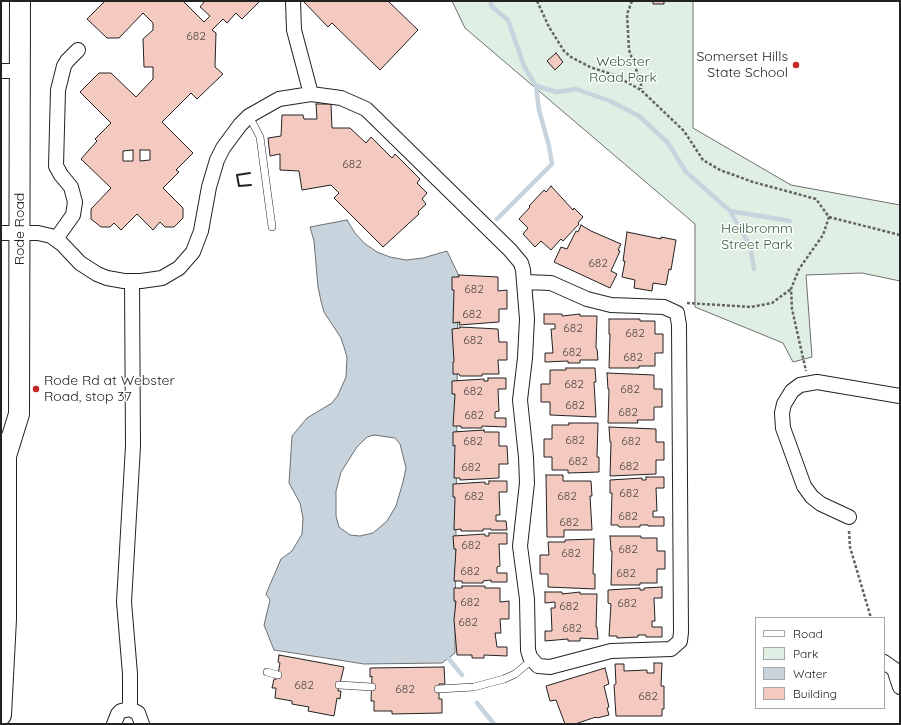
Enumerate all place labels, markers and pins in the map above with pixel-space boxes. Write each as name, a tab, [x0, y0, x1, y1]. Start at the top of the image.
place label: Somerset Hills State School	[696, 49, 788, 82]
marker: Somerset Hills State School	[791, 60, 801, 70]
place label: Rode Rd at Webster Road, stop 37	[44, 373, 175, 406]
marker: Rode Rd at Webster Road, stop 37	[31, 384, 41, 394]

